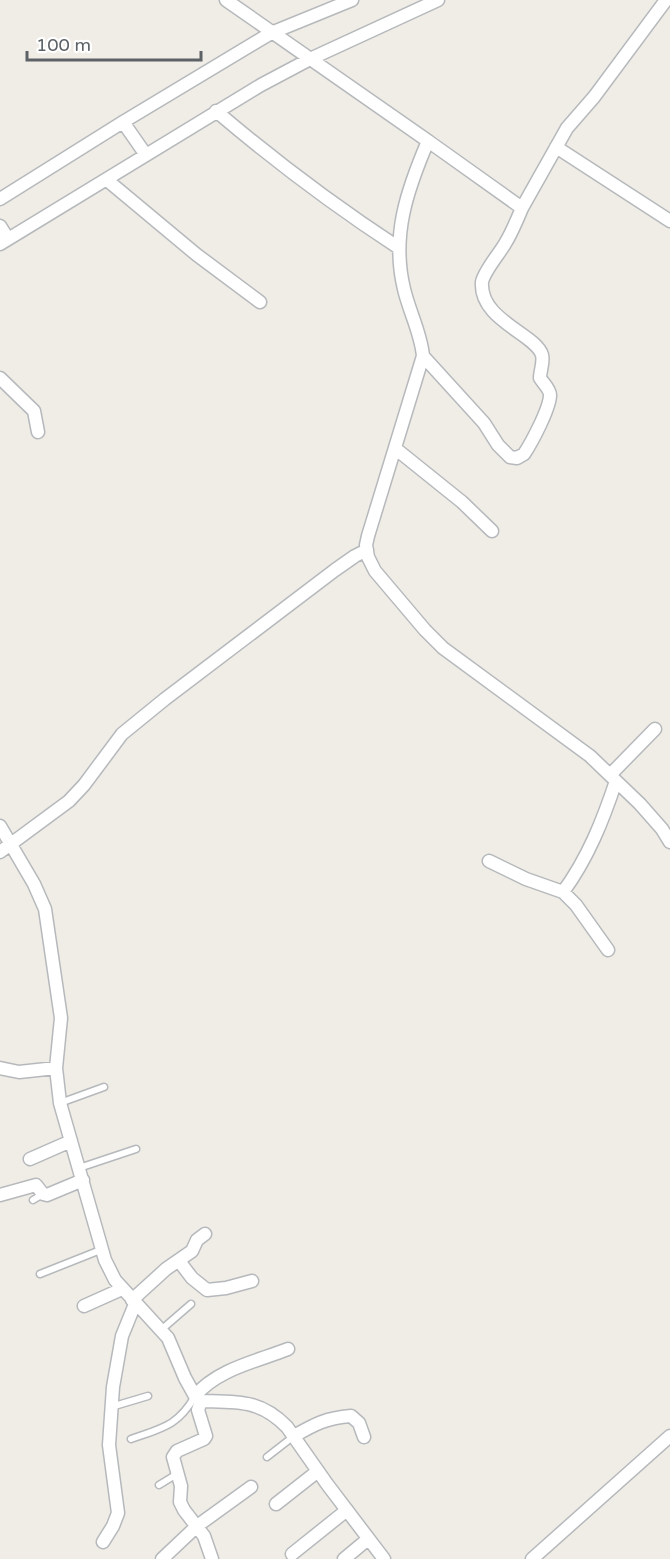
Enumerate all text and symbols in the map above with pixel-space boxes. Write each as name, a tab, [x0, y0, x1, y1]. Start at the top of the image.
scale bar	[27, 24, 201, 62]
text: 100 m	[36, 34, 91, 56]

